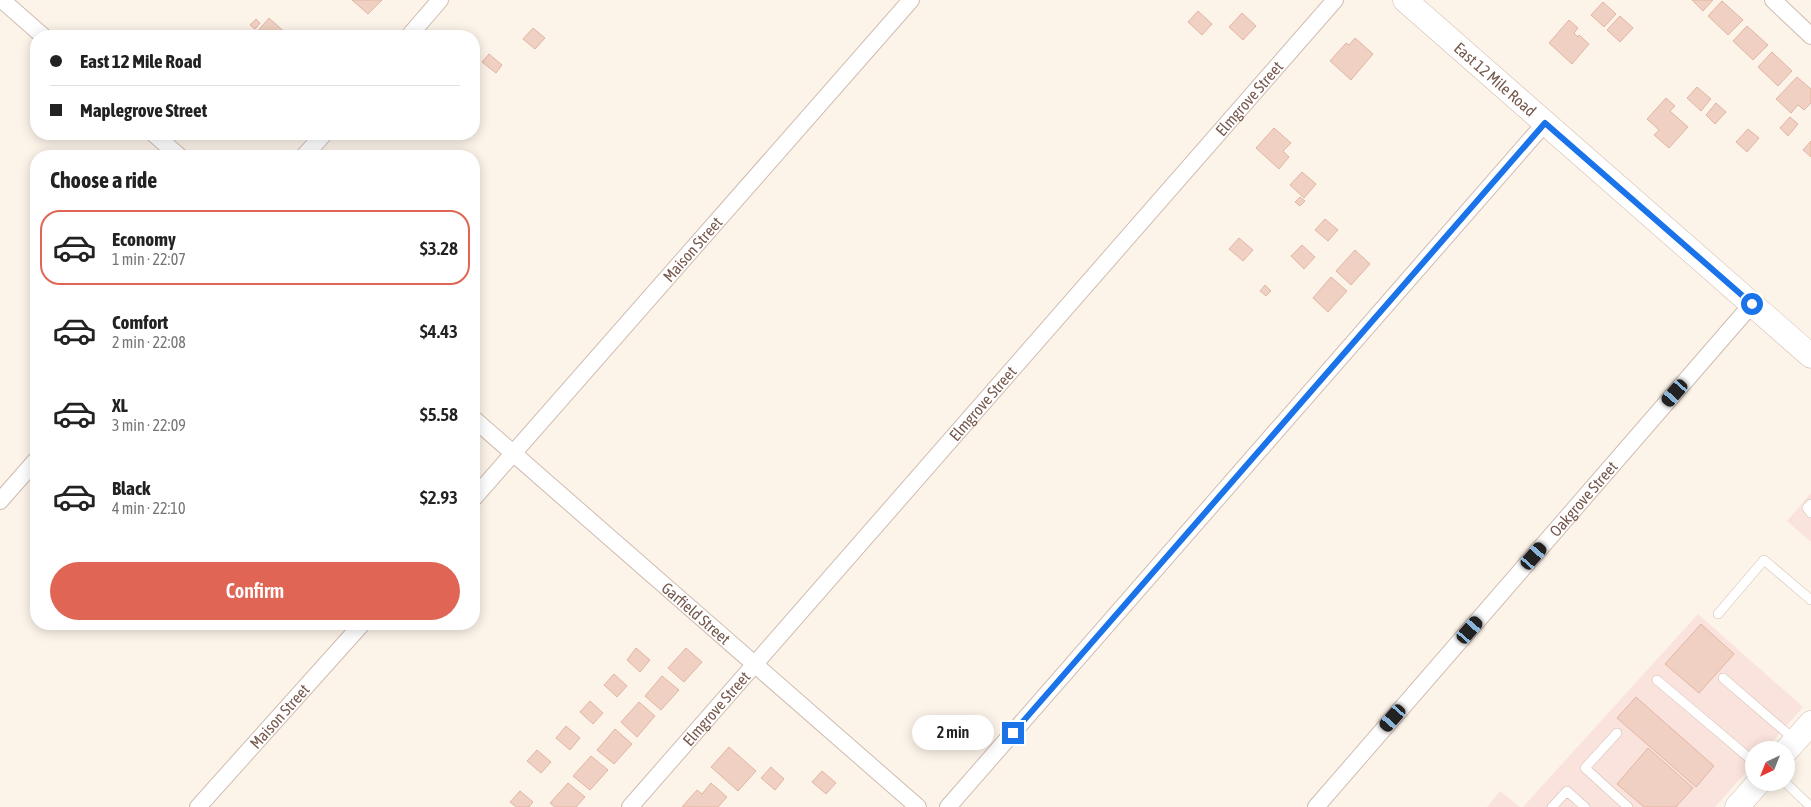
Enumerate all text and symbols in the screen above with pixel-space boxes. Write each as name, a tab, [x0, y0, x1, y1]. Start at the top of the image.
street label: East 12 Mile Road	[1451, 39, 1540, 120]
text: East 12 Mile Road	[80, 50, 202, 72]
street label: Elmgrove Street	[1212, 57, 1287, 139]
text: Maplegrove Street	[80, 99, 207, 121]
text: Choose a ride	[50, 167, 157, 193]
street label: Maison Street	[659, 213, 726, 285]
icon: car	[52, 225, 97, 270]
text: Economy	[112, 228, 176, 250]
text: $3.28	[420, 237, 458, 259]
text: 1 min · 22:07	[112, 250, 186, 268]
route start	[1741, 293, 1763, 315]
icon: car	[52, 308, 97, 353]
text: Comfort	[112, 311, 168, 333]
text: $4.43	[420, 320, 458, 342]
text: 2 min · 22:08	[112, 333, 186, 351]
street label: Elmgrove Street	[945, 362, 1020, 444]
car	[1659, 377, 1690, 409]
icon: car	[52, 391, 97, 436]
text: XL	[112, 394, 128, 416]
text: $5.58	[420, 403, 458, 425]
text: 3 min · 22:09	[112, 416, 186, 434]
street label: Oakgrove Street	[1546, 457, 1621, 540]
icon: car	[52, 474, 97, 519]
text: Black	[112, 477, 150, 499]
text: $2.93	[420, 486, 458, 508]
text: 4 min · 22:10	[112, 499, 185, 517]
car	[1518, 540, 1549, 572]
button: Confirm	[50, 562, 460, 620]
street label: Garfield Street	[658, 578, 734, 648]
car	[1454, 614, 1485, 646]
street label: Elmgrove Street	[679, 667, 754, 749]
street label: Maison Street	[246, 680, 313, 752]
car	[1377, 702, 1408, 734]
callout: 2 min	[913, 716, 996, 750]
route end	[1002, 722, 1024, 744]
text: 2 min	[937, 723, 969, 741]
north arrow	[1745, 741, 1795, 791]
map controls	[1745, 741, 1795, 791]

